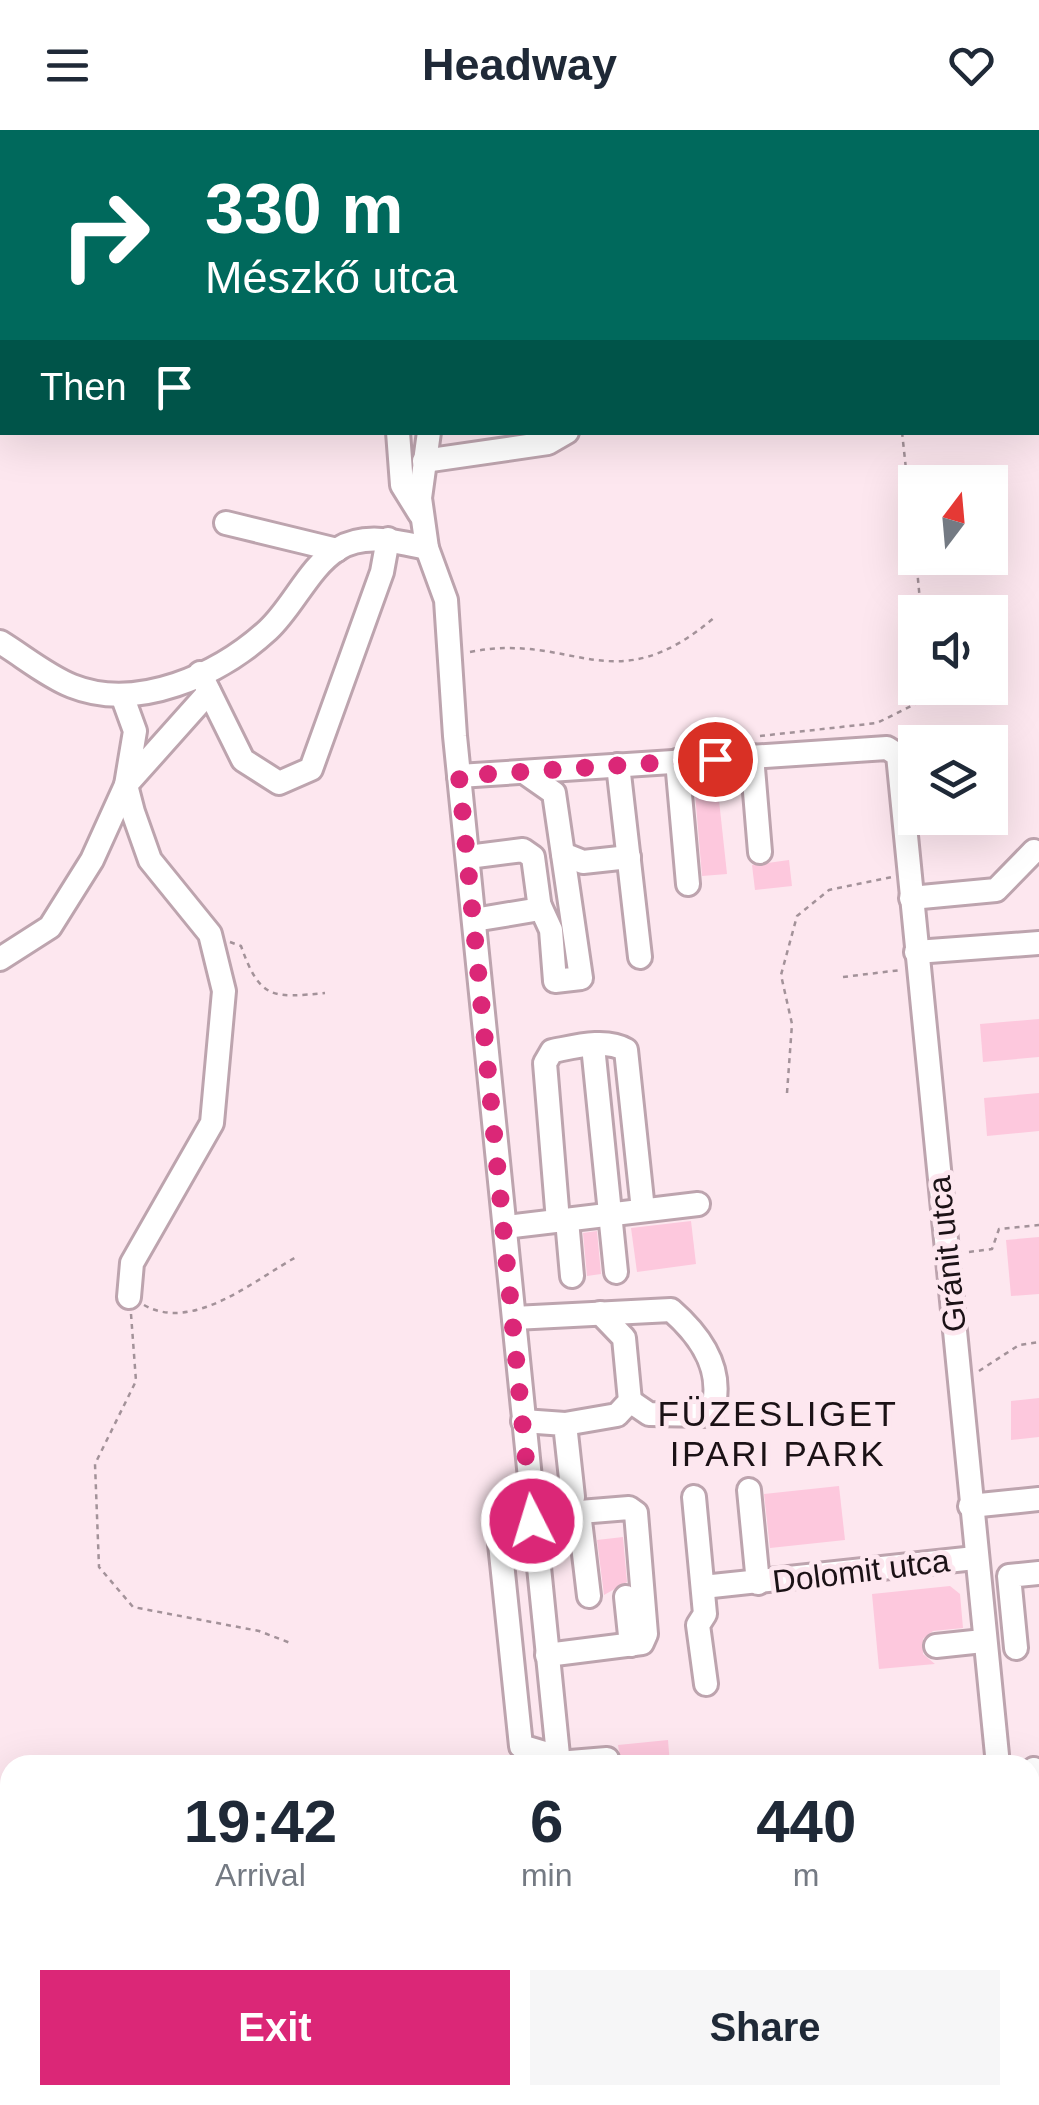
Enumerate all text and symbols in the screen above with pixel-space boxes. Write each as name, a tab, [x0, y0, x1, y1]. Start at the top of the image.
icon: menu	[40, 38, 95, 93]
icon: heart	[944, 38, 999, 93]
text: Headway	[422, 39, 617, 90]
icon: right	[40, 170, 170, 300]
text: 330 m	[205, 170, 403, 248]
text: Mészkő utca	[205, 252, 458, 303]
icon: arrive	[147, 360, 202, 415]
text: Then	[40, 366, 127, 408]
north arrow	[898, 465, 1008, 575]
map controls	[898, 465, 1008, 835]
button: sound	[898, 595, 1008, 705]
pin	[673, 717, 758, 802]
button: layers	[898, 725, 1008, 835]
icon: arrive	[688, 732, 743, 787]
street label: Gránit utca	[921, 1174, 973, 1334]
district label: FÜZESLIGET IPARI PARK	[658, 1394, 898, 1473]
position arrow	[480, 1469, 584, 1573]
street label: Dolomit utca	[771, 1542, 952, 1600]
text: 19:42	[184, 1788, 337, 1855]
text: 6	[530, 1788, 563, 1855]
text: 440	[756, 1788, 856, 1855]
text: Arrival	[215, 1857, 306, 1893]
text: min	[521, 1857, 572, 1893]
text: m	[793, 1857, 820, 1893]
button: Exit	[40, 1970, 510, 2085]
button: Share	[530, 1970, 1000, 2085]

